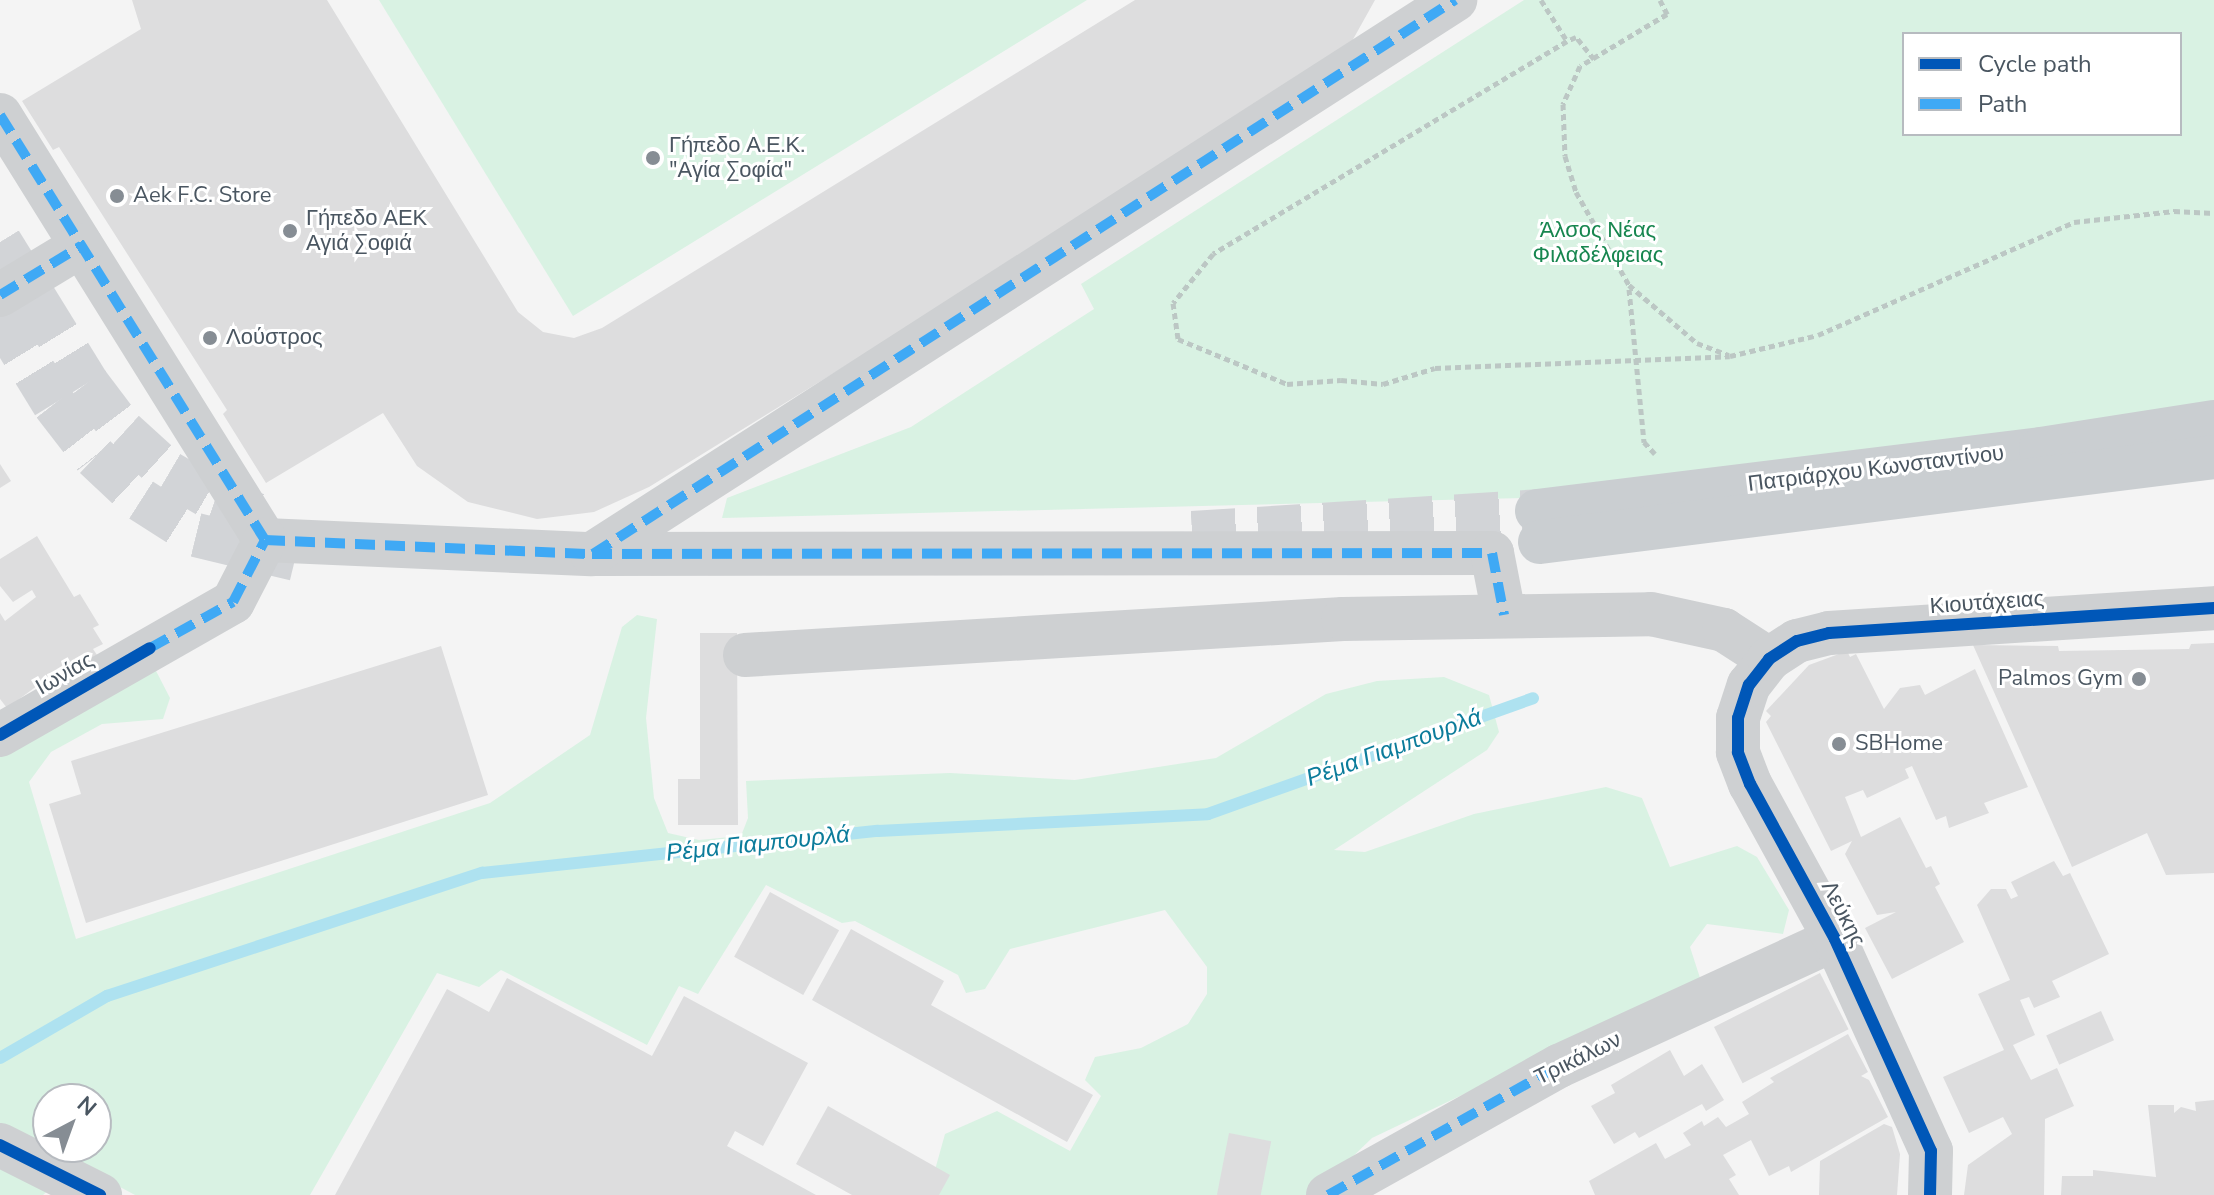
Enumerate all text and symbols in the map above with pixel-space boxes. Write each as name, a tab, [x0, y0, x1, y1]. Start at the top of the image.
legend	[1902, 32, 2182, 136]
text: Cycle path	[1978, 48, 2092, 80]
text: Path	[1978, 88, 2027, 120]
place label: Γήπεδο Α.Ε.Κ. "Αγία Σοφία"	[669, 132, 805, 184]
marker: Γήπεδο Α.Ε.Κ. "Αγία Σοφία"	[644, 149, 662, 167]
place label: Aek F.C. Store	[133, 183, 271, 209]
marker: Aek F.C. Store	[108, 187, 126, 205]
place label: Γήπεδο ΑΕΚ Αγιά Σοφιά	[306, 205, 427, 256]
park label: Άλσος Νέας Φιλαδέλφειας	[1533, 217, 1663, 268]
marker: Γήπεδο ΑΕΚ Αγιά Σοφιά	[281, 222, 299, 240]
place label: Λούστρος	[226, 325, 323, 351]
marker: Λούστρος	[201, 329, 219, 347]
street label: Πατριάρχου Κωνσταντίνου	[1746, 440, 2006, 498]
street label: Κιουτάχειας	[1929, 586, 2045, 620]
street label: Ιωνίας	[31, 647, 99, 701]
place label: Palmos Gym	[1998, 666, 2123, 692]
marker: Palmos Gym	[2130, 670, 2148, 688]
water label: Ρέμα Γιαμπουρλά	[1302, 703, 1486, 793]
place label: SBHome	[1855, 731, 1943, 757]
marker: SBHome	[1830, 735, 1848, 753]
water label: Ρέμα Γιαμπουρλά	[665, 820, 851, 868]
street label: Λεύκης	[1815, 877, 1871, 951]
street label: Τρικάλων	[1530, 1027, 1626, 1091]
north arrow	[32, 1083, 112, 1163]
text: N	[70, 1090, 102, 1123]

